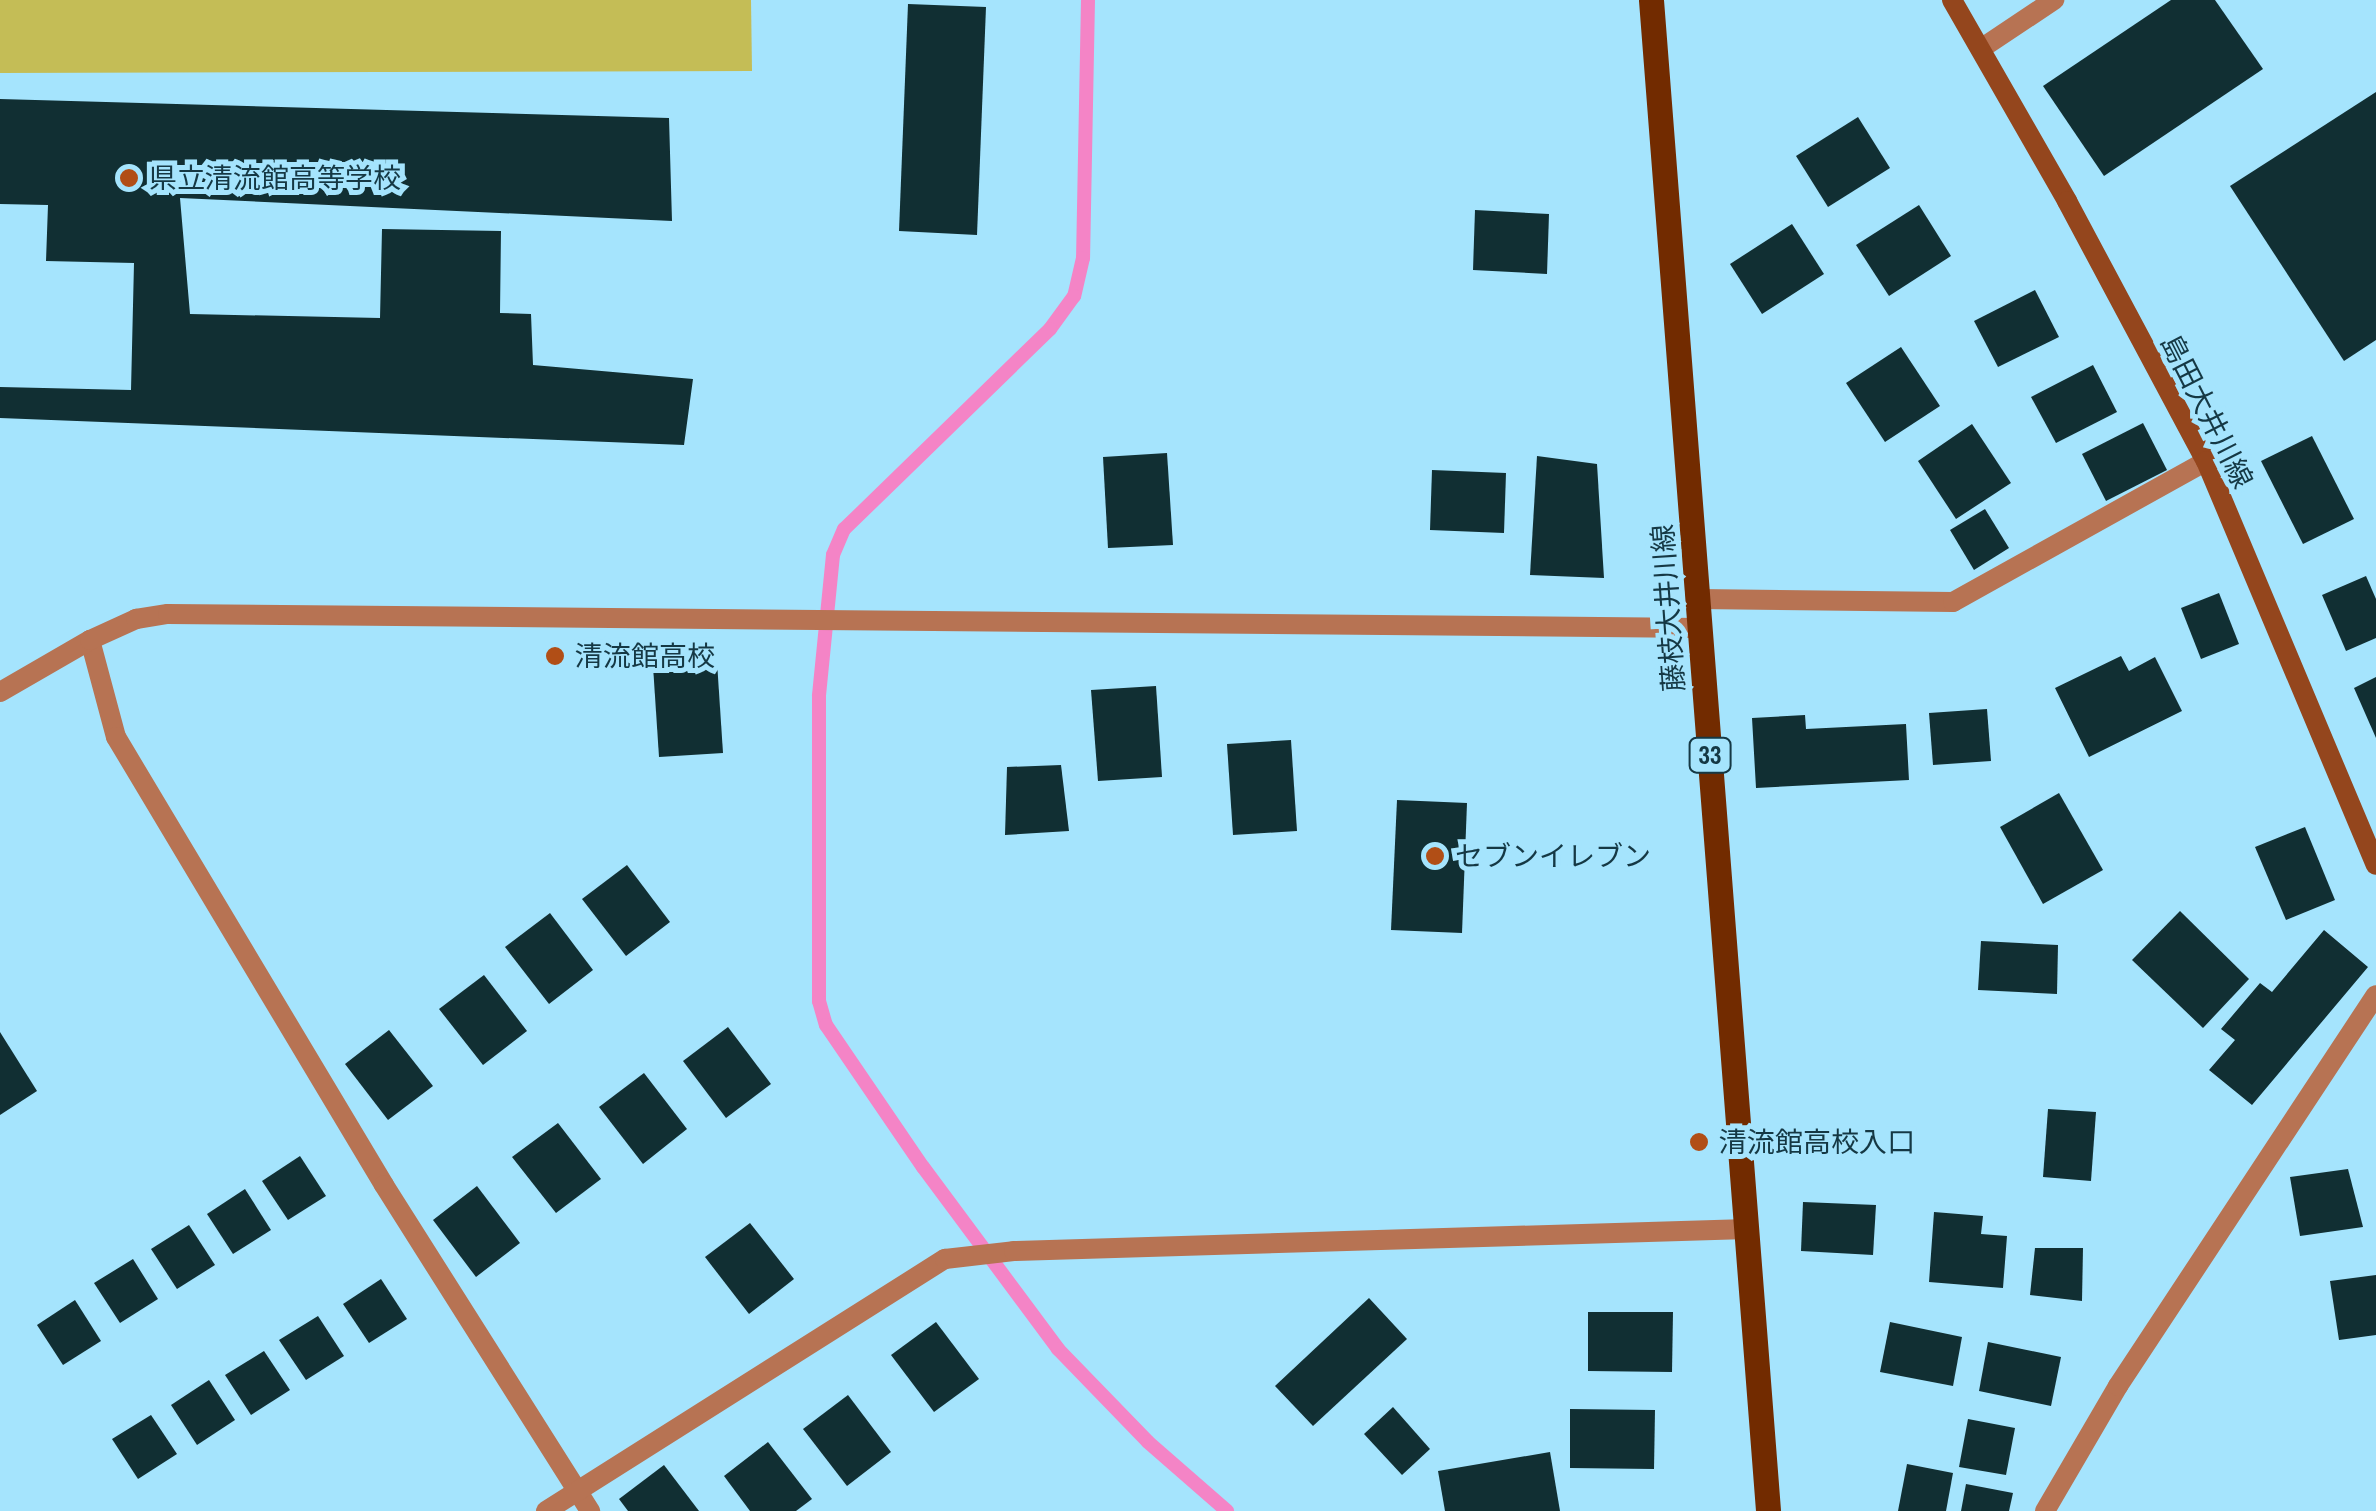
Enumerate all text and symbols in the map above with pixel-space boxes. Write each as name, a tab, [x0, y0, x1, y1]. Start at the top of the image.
place label: 県立清流館高等学校	[149, 161, 401, 195]
marker: 県立清流館高等学校	[118, 167, 140, 189]
street label: 島田大井川線	[2154, 329, 2260, 493]
street label: 藤枝大井川線	[1645, 523, 1691, 693]
place label: 清流館高校	[575, 639, 715, 673]
marker: 清流館高校	[544, 645, 566, 667]
road number: 33	[1688, 735, 1732, 775]
place label: セブンイレブン	[1455, 839, 1651, 873]
marker: セブンイレブン	[1424, 845, 1446, 867]
place label: 清流館高校入口	[1719, 1125, 1915, 1159]
marker: 清流館高校入口	[1688, 1131, 1710, 1153]

